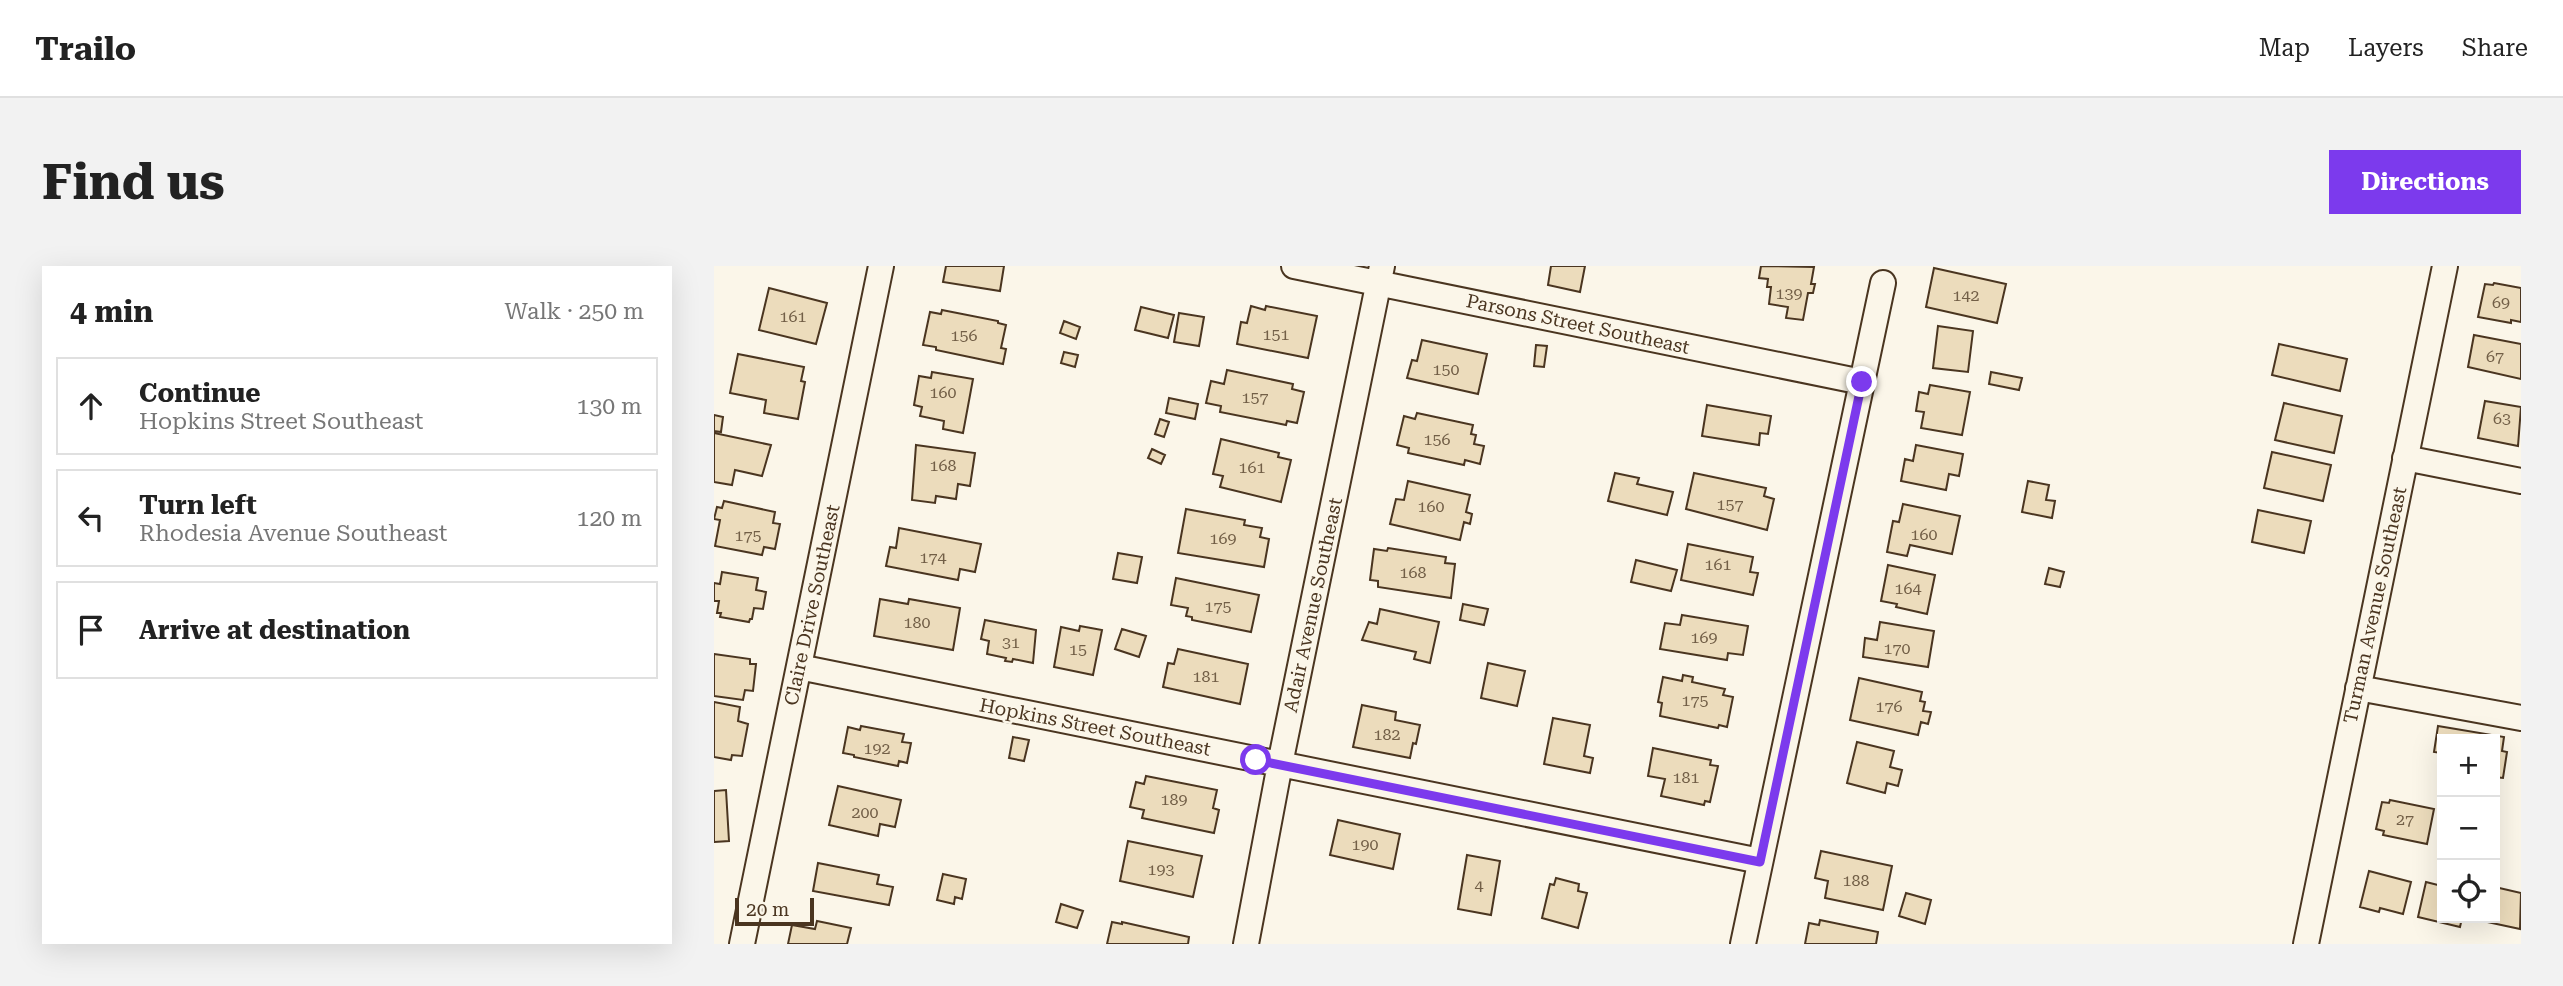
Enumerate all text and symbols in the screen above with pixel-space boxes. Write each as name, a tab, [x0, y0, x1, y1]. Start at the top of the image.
text: Trailo	[35, 29, 136, 68]
text: Map	[2259, 34, 2310, 62]
text: Layers	[2348, 34, 2424, 62]
text: Share	[2462, 34, 2528, 62]
button: Directions	[2329, 150, 2521, 214]
text: Find us	[42, 154, 225, 211]
house number: 139	[1776, 284, 1802, 303]
house number: 142	[1953, 286, 1979, 305]
street label: Parsons Street Southeast	[1464, 289, 1692, 359]
house number: 69	[2492, 293, 2510, 312]
text: 4 min	[70, 294, 153, 329]
text: Walk · 250 m	[505, 298, 644, 325]
house number: 161	[780, 307, 806, 326]
house number: 151	[1263, 325, 1289, 344]
house number: 156	[951, 326, 977, 345]
house number: 67	[2486, 347, 2504, 366]
house number: 150	[1433, 360, 1459, 379]
route end	[1846, 366, 1877, 397]
text: Continue	[139, 378, 261, 408]
house number: 160	[930, 383, 956, 402]
icon: ahead	[72, 387, 110, 425]
house number: 157	[1242, 388, 1268, 407]
text: 130 m	[577, 393, 642, 420]
text: Hopkins Street Southeast	[139, 408, 423, 435]
house number: 63	[2493, 409, 2511, 428]
house number: 156	[1424, 430, 1450, 449]
house number: 168	[930, 456, 956, 475]
house number: 161	[1239, 458, 1265, 477]
street label: Turman Avenue Southeast	[2339, 484, 2411, 726]
text: Turn left	[139, 490, 257, 520]
street label: Adair Avenue Southeast	[1279, 495, 1347, 715]
house number: 157	[1717, 495, 1743, 514]
house number: 160	[1418, 497, 1444, 516]
icon: left	[72, 499, 110, 537]
street label: Claire Drive Southeast	[779, 502, 845, 708]
text: 120 m	[577, 505, 642, 532]
text: Rhodesia Avenue Southeast	[139, 520, 447, 547]
house number: 160	[1911, 525, 1937, 544]
house number: 175	[735, 526, 761, 545]
house number: 169	[1210, 529, 1236, 548]
house number: 174	[920, 548, 946, 567]
house number: 161	[1705, 555, 1731, 574]
house number: 168	[1400, 563, 1426, 582]
house number: 164	[1895, 579, 1921, 598]
house number: 175	[1205, 597, 1231, 616]
icon: arrive	[72, 611, 110, 649]
house number: 180	[904, 613, 930, 632]
text: Arrive at destination	[139, 615, 410, 645]
house number: 169	[1691, 628, 1717, 647]
house number: 31	[1002, 633, 1020, 652]
house number: 170	[1884, 639, 1910, 658]
house number: 15	[1069, 640, 1087, 659]
house number: 181	[1193, 667, 1219, 686]
house number: 175	[1682, 691, 1708, 710]
street label: Hopkins Street Southeast	[977, 693, 1213, 761]
house number: 176	[1876, 697, 1902, 716]
house number: 182	[1374, 725, 1400, 744]
map controls	[2437, 734, 2500, 923]
button: +	[2437, 734, 2500, 797]
house number: 192	[864, 739, 890, 758]
route start	[1240, 744, 1271, 775]
house number: 181	[1673, 768, 1699, 787]
house number: 189	[1161, 790, 1187, 809]
button: −	[2437, 797, 2500, 860]
house number: 200	[852, 803, 878, 822]
house number: 27	[2396, 810, 2414, 829]
house number: 190	[1352, 835, 1378, 854]
house number: 193	[1148, 860, 1174, 879]
button: locate	[2437, 860, 2500, 923]
house number: 188	[1843, 871, 1869, 890]
house number: 4	[1475, 876, 1484, 895]
scale bar	[735, 895, 814, 927]
text: 20 m	[746, 898, 789, 921]

